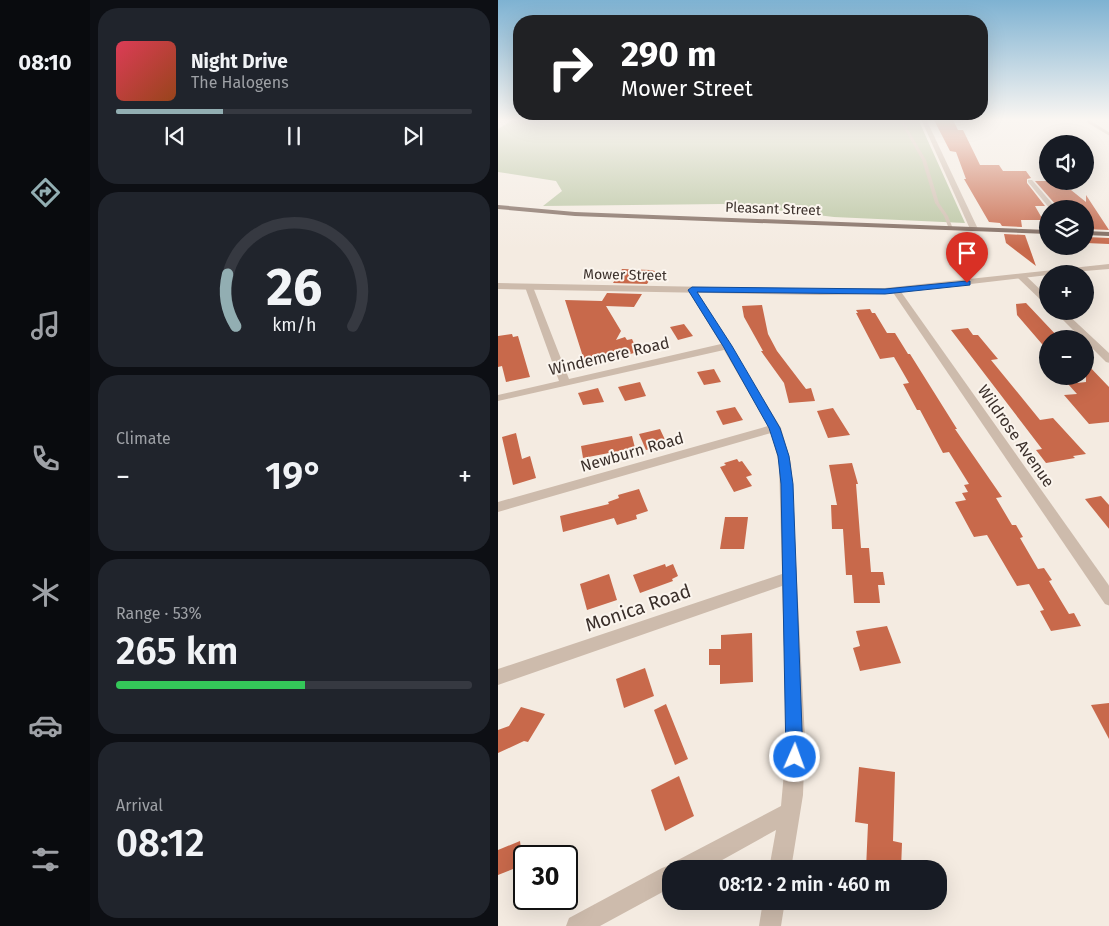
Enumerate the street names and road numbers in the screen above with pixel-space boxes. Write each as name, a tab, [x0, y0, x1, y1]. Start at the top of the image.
street label: Pleasant Street	[725, 199, 822, 219]
street label: Mower Street	[583, 266, 668, 284]
street label: Windemere Road	[547, 333, 671, 379]
street label: Wildrose Avenue	[974, 381, 1058, 491]
street label: Newburn Road	[578, 428, 686, 476]
street label: Monica Road	[582, 579, 694, 637]

